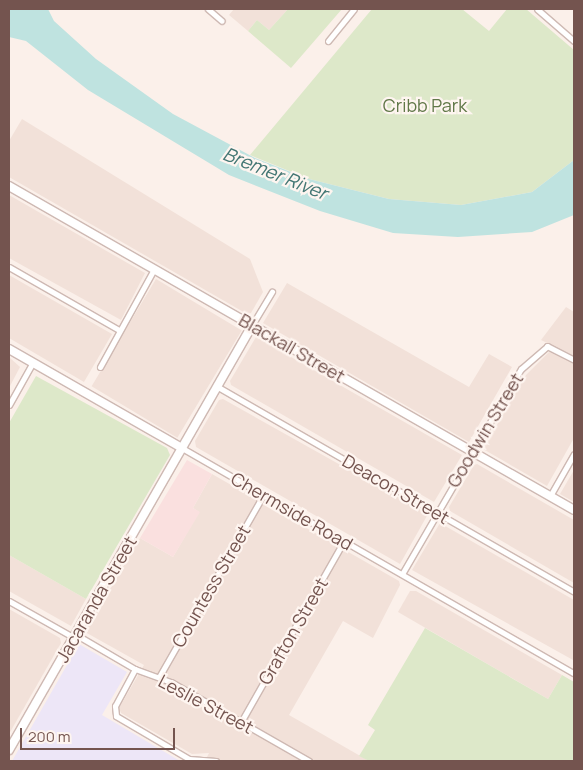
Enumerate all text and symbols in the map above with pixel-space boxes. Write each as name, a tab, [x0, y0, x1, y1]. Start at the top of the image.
park label: Cribb Park	[383, 94, 467, 116]
water label: Bremer River	[219, 143, 331, 205]
street label: Blackall Street	[235, 309, 349, 387]
street label: Goodwin Street	[442, 369, 528, 491]
street label: Deacon Street	[339, 450, 453, 528]
street label: Chermside Road	[227, 467, 357, 555]
street label: Countess Street	[167, 521, 255, 651]
street label: Jacaranda Street	[51, 532, 141, 666]
street label: Grafton Street	[254, 574, 332, 688]
street label: Leslie Street	[155, 670, 257, 738]
scale bar	[22, 718, 178, 750]
text: 200 m	[28, 726, 71, 747]

